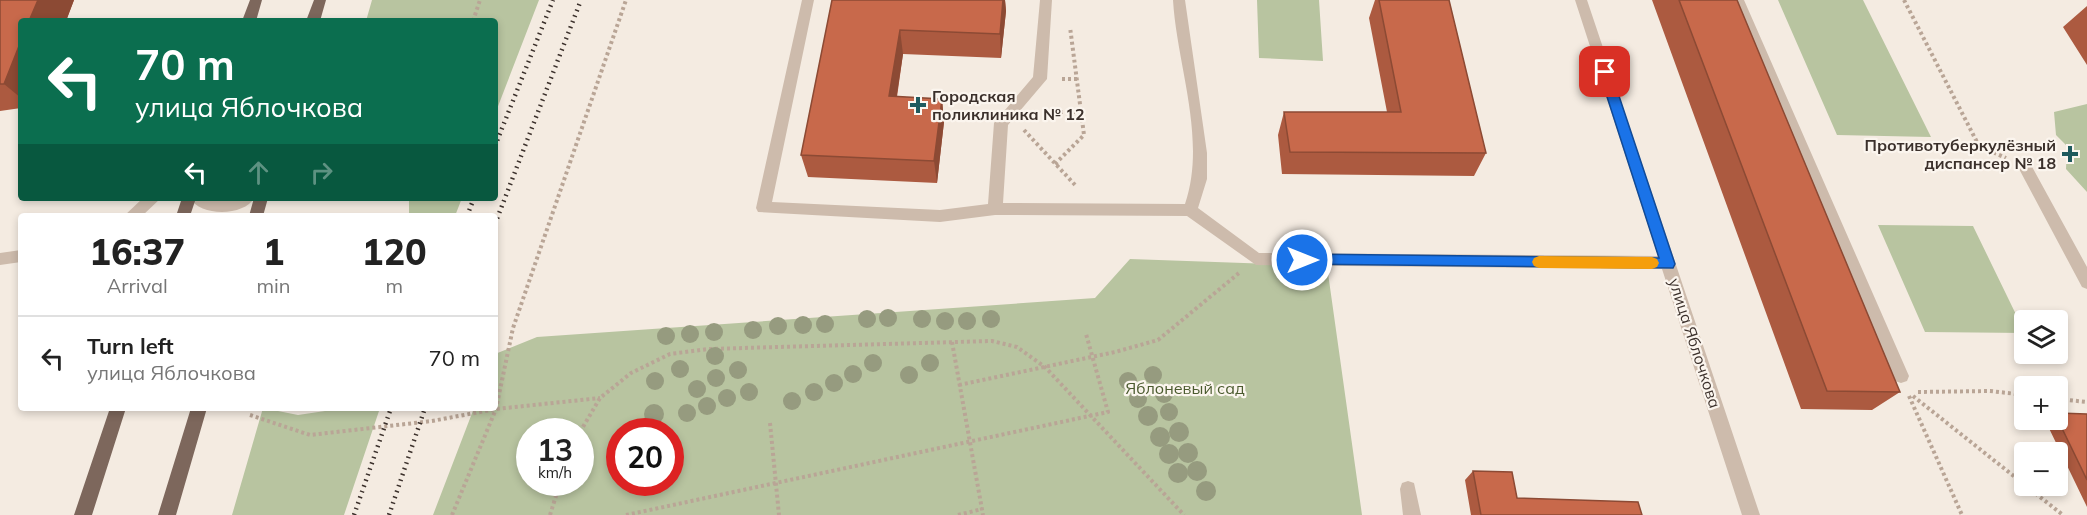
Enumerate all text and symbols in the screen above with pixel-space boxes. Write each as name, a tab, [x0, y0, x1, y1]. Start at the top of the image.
text: 70 m	[135, 38, 235, 91]
icon: left	[36, 42, 114, 120]
pin	[1579, 46, 1630, 97]
icon: arrive	[1588, 55, 1621, 88]
place label: Городская поликлиника № 12	[932, 86, 1084, 124]
text: улица Яблочкова	[135, 90, 363, 124]
marker: Городская поликлиника № 12	[909, 96, 927, 114]
place label: Противотуберкулёзный диспансер № 18	[1865, 135, 2056, 173]
marker: Противотуберкулёзный диспансер № 18	[2061, 145, 2079, 163]
icon: left	[179, 156, 212, 189]
icon: ahead	[242, 156, 275, 189]
icon: right	[305, 156, 338, 189]
position arrow	[1270, 228, 1334, 292]
text: 16:37	[89, 229, 185, 274]
text: 1	[263, 229, 284, 274]
text: 120	[362, 229, 427, 274]
text: Arrival	[107, 273, 168, 298]
text: min	[256, 273, 291, 298]
text: m	[385, 273, 403, 298]
street label: улица Яблочкова	[1665, 276, 1725, 410]
map controls	[2014, 310, 2068, 496]
button: layers	[2014, 310, 2068, 364]
text: Turn left	[87, 332, 174, 360]
icon: left	[36, 342, 69, 375]
text: 70 m	[429, 344, 480, 372]
text: улица Яблочкова	[87, 360, 256, 385]
button: +	[2014, 376, 2068, 430]
park label: Яблоневый сад	[1125, 378, 1245, 398]
speed limit sign: 20	[606, 418, 684, 496]
text: 13	[537, 431, 573, 469]
button: −	[2014, 442, 2068, 496]
text: km/h	[538, 463, 572, 482]

